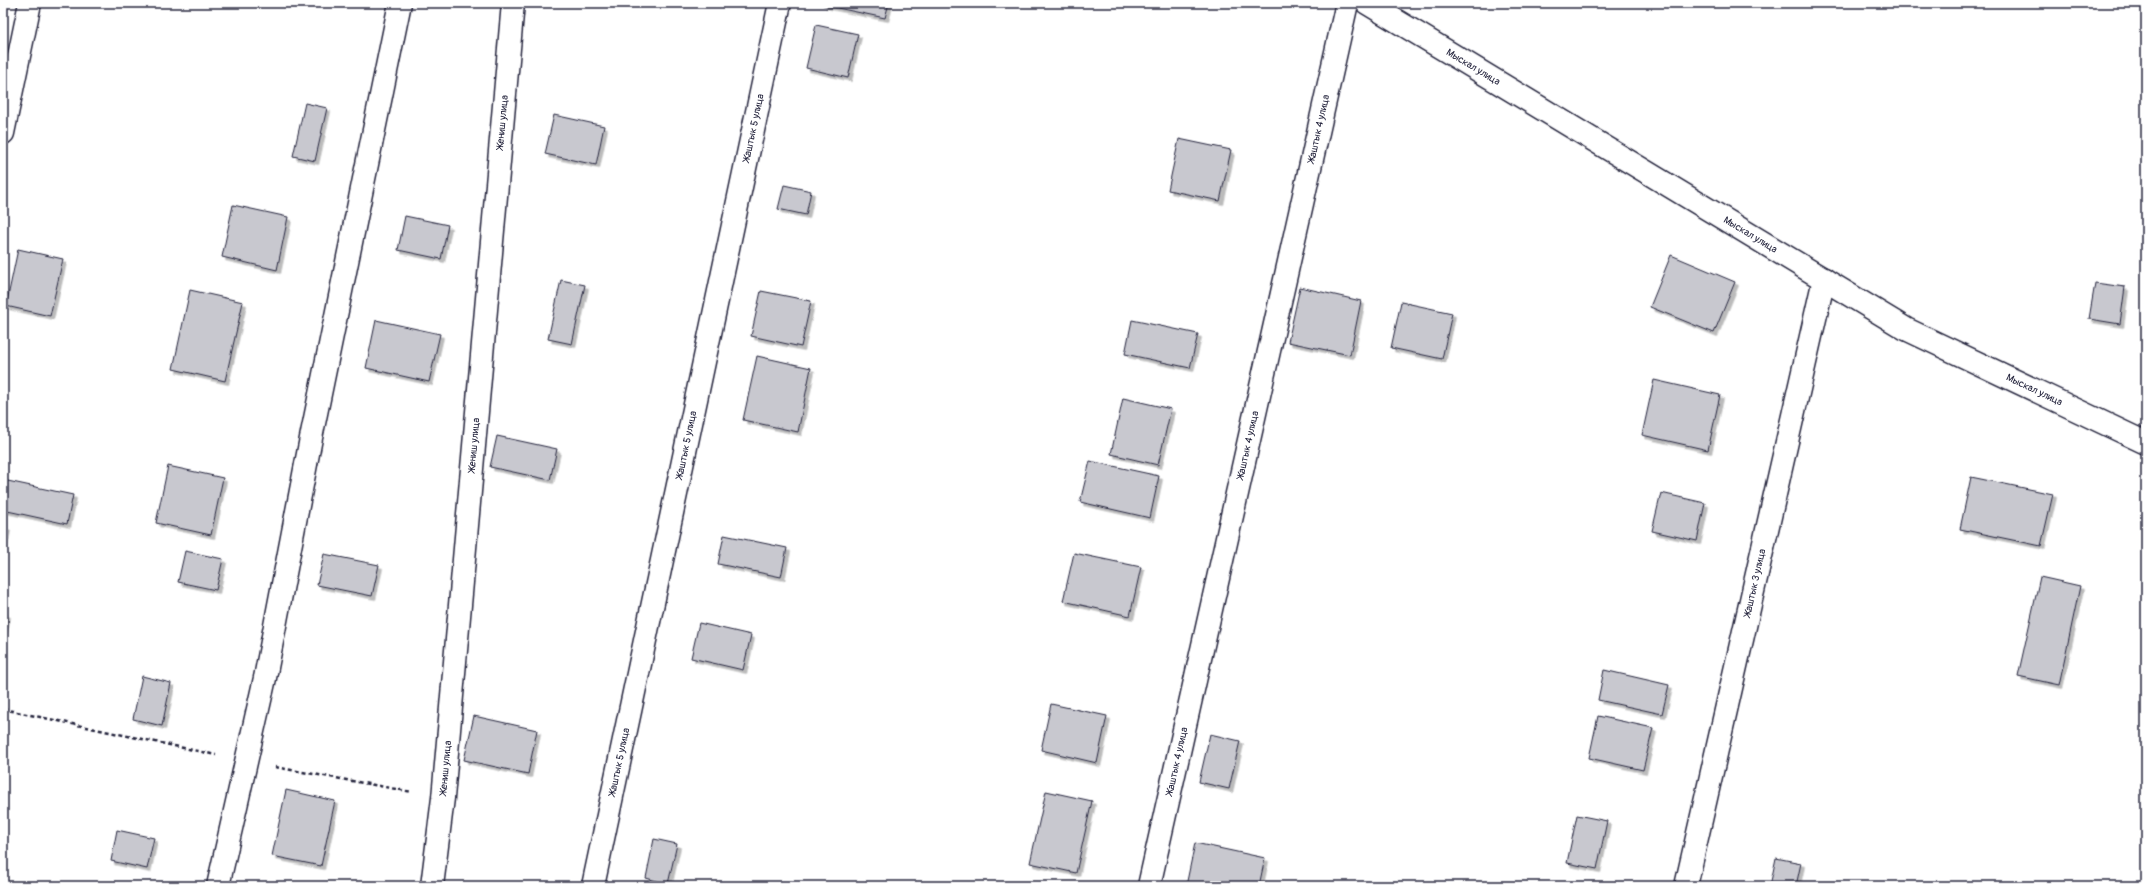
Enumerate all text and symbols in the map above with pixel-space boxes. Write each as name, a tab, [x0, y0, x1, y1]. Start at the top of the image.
street label: Мыскал улица	[1444, 46, 1503, 88]
street label: Жаштык 5 улица	[740, 92, 767, 165]
street label: Жаштык 4 улица	[1305, 93, 1332, 166]
street label: Жениш улица	[494, 94, 511, 152]
street label: Мыскал улица	[1721, 214, 1780, 256]
street label: Мыскал улица	[2004, 371, 2065, 409]
street label: Жаштык 5 улица	[673, 409, 700, 482]
street label: Жаштык 4 улица	[1234, 409, 1261, 482]
street label: Жениш улица	[466, 417, 482, 475]
street label: Жаштык 3 улица	[1741, 547, 1769, 620]
street label: Жаштык 5 улица	[606, 726, 632, 799]
street label: Жаштык 4 улица	[1163, 726, 1191, 798]
street label: Жениш улица	[437, 740, 454, 798]

